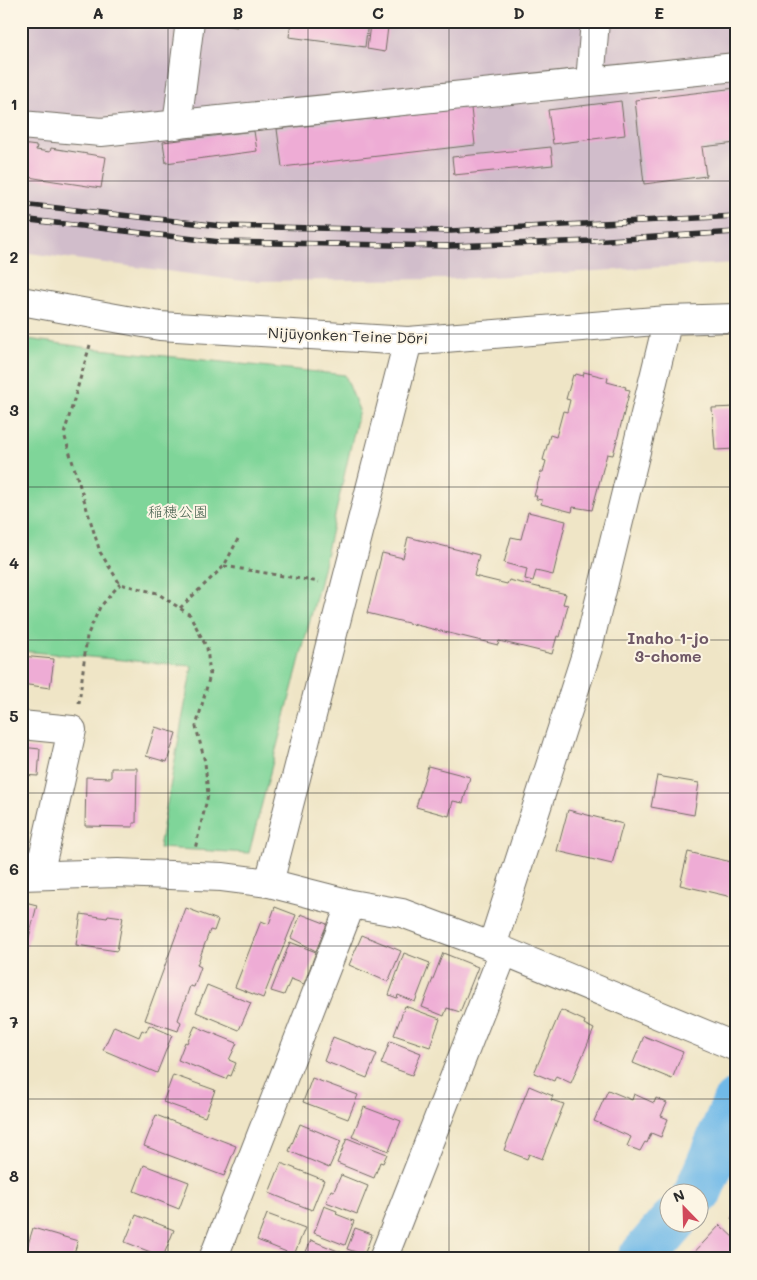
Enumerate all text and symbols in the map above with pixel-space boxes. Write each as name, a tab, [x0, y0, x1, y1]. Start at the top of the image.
text: A	[92, 2, 104, 23]
text: B	[233, 2, 243, 23]
text: C	[372, 2, 384, 23]
text: D	[513, 2, 525, 23]
text: E	[654, 2, 664, 23]
text: 1	[10, 93, 18, 114]
text: 2	[10, 246, 19, 267]
street label: Nijūyonken Teine Dōri	[268, 322, 428, 348]
text: 3	[9, 399, 19, 420]
park label: 稲穂公園	[148, 501, 208, 521]
text: 4	[9, 552, 19, 573]
district label: Inaho 1-jo 3-chome	[627, 627, 709, 666]
text: 5	[9, 705, 19, 726]
text: 6	[9, 858, 19, 879]
text: 7	[10, 1011, 19, 1032]
text: 8	[9, 1165, 19, 1186]
north arrow	[660, 1182, 710, 1232]
text: N	[670, 1185, 687, 1206]

